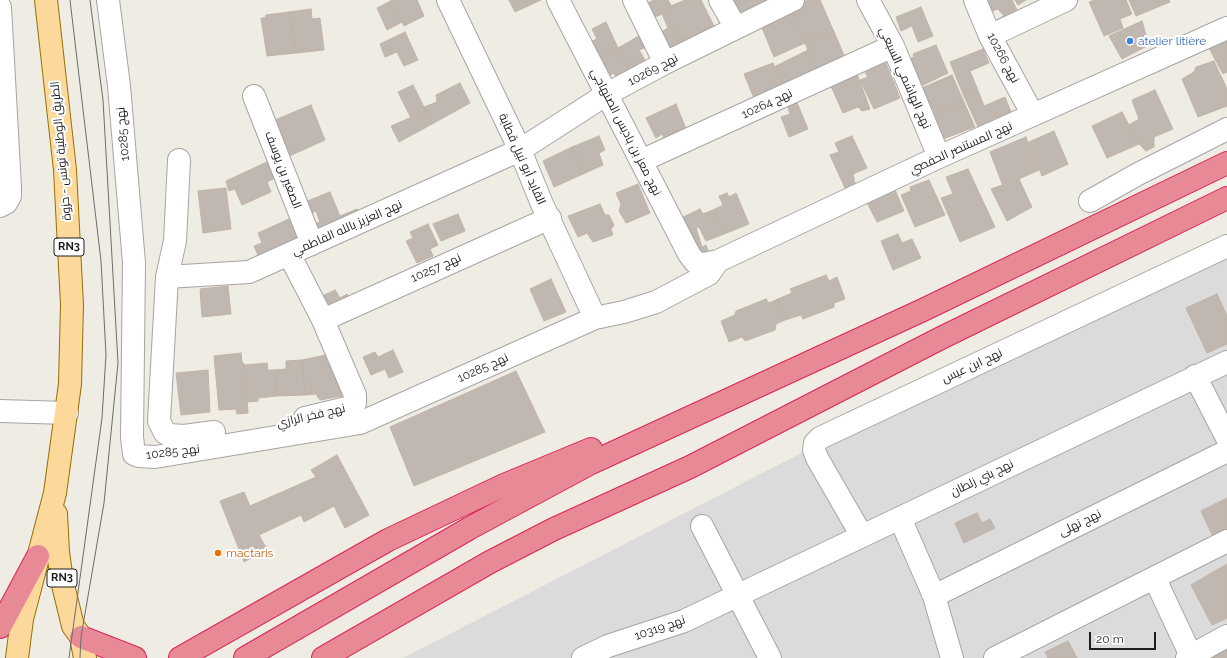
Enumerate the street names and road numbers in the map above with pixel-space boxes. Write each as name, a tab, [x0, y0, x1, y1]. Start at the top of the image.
street label: نهج الهاشمي السبعي	[876, 25, 934, 131]
street label: نهج 10266	[984, 30, 1022, 86]
street label: نهج 10269	[625, 51, 681, 89]
street label: نهج معز بن باديس الصنهاجي	[588, 66, 664, 198]
street label: الطريق الوطنية تونس - حزوة	[48, 81, 74, 221]
street label: نهج 10264	[739, 86, 795, 122]
street label: نهج 10285	[113, 106, 133, 162]
street label: القايد أبو نبيل قطابة	[495, 111, 549, 207]
street label: نهج المستنصر الحفصي	[907, 119, 1015, 177]
street label: الصغير بن يوسف	[262, 129, 304, 211]
street label: نهج العزيز بالله الفاطمي	[290, 197, 404, 259]
road number: RN3	[54, 238, 84, 256]
street label: نهج 10257	[409, 251, 463, 285]
street label: نهج ابن عيس	[939, 346, 1005, 386]
street label: نهج 10285	[455, 350, 511, 386]
street label: نهج فخر الرازي	[275, 401, 347, 431]
street label: نهج 10285	[145, 442, 201, 462]
street label: نهج بني زلطان	[948, 457, 1016, 499]
street label: نهج نهلى	[1056, 507, 1104, 539]
road number: RN3	[47, 569, 77, 587]
street label: نهج 10319	[633, 613, 687, 643]

